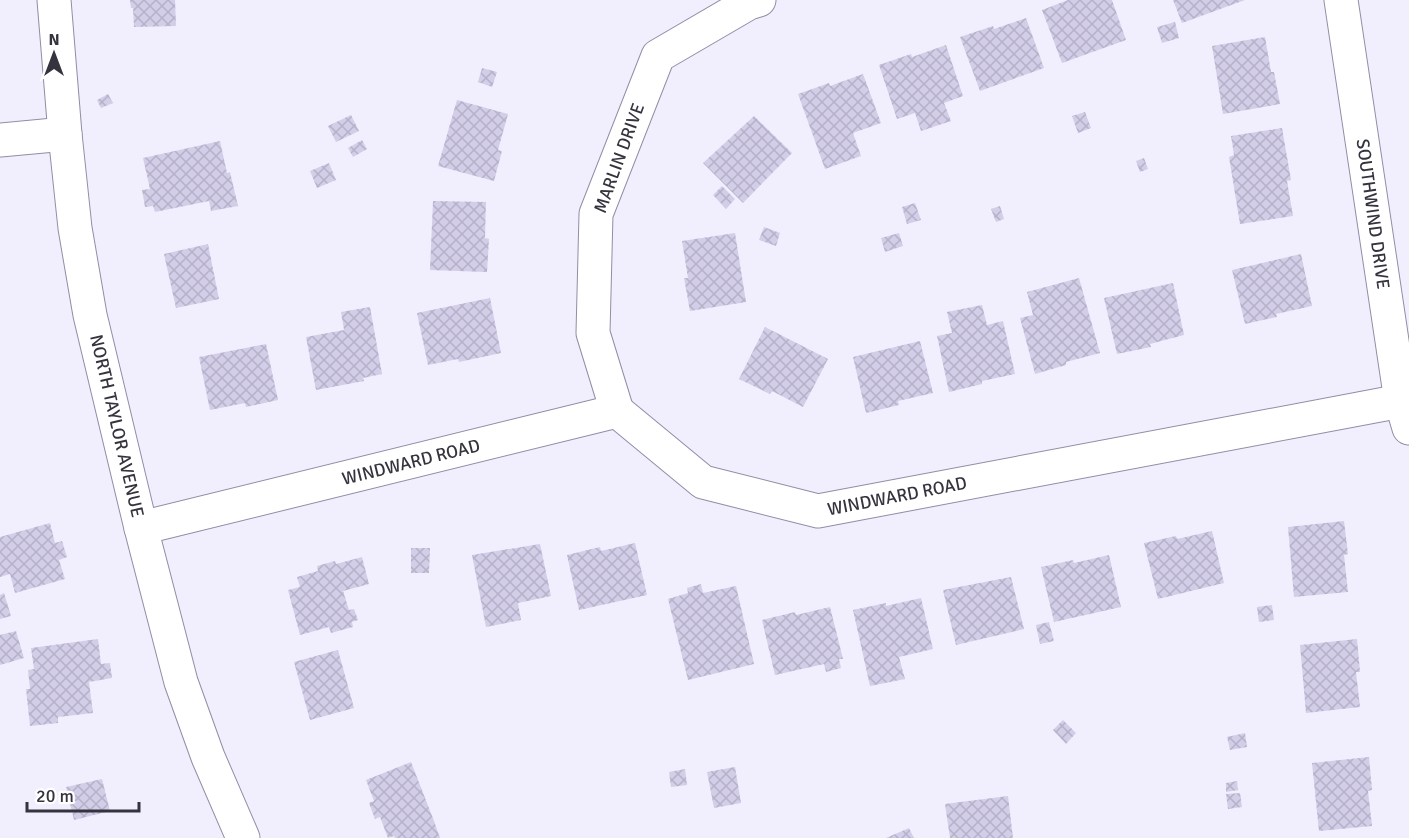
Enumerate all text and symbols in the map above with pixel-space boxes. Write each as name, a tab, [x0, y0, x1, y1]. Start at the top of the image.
north arrow	[24, 24, 84, 84]
text: N	[48, 30, 60, 50]
street label: MARLIN DRIVE	[589, 100, 649, 216]
street label: SOUTHWIND DRIVE	[1352, 137, 1394, 291]
street label: NORTH TAYLOR AVENUE	[85, 332, 149, 520]
street label: WINDWARD ROAD	[340, 434, 482, 490]
street label: WINDWARD ROAD	[825, 472, 969, 520]
scale bar	[27, 775, 140, 813]
text: 20 m	[36, 785, 74, 807]

